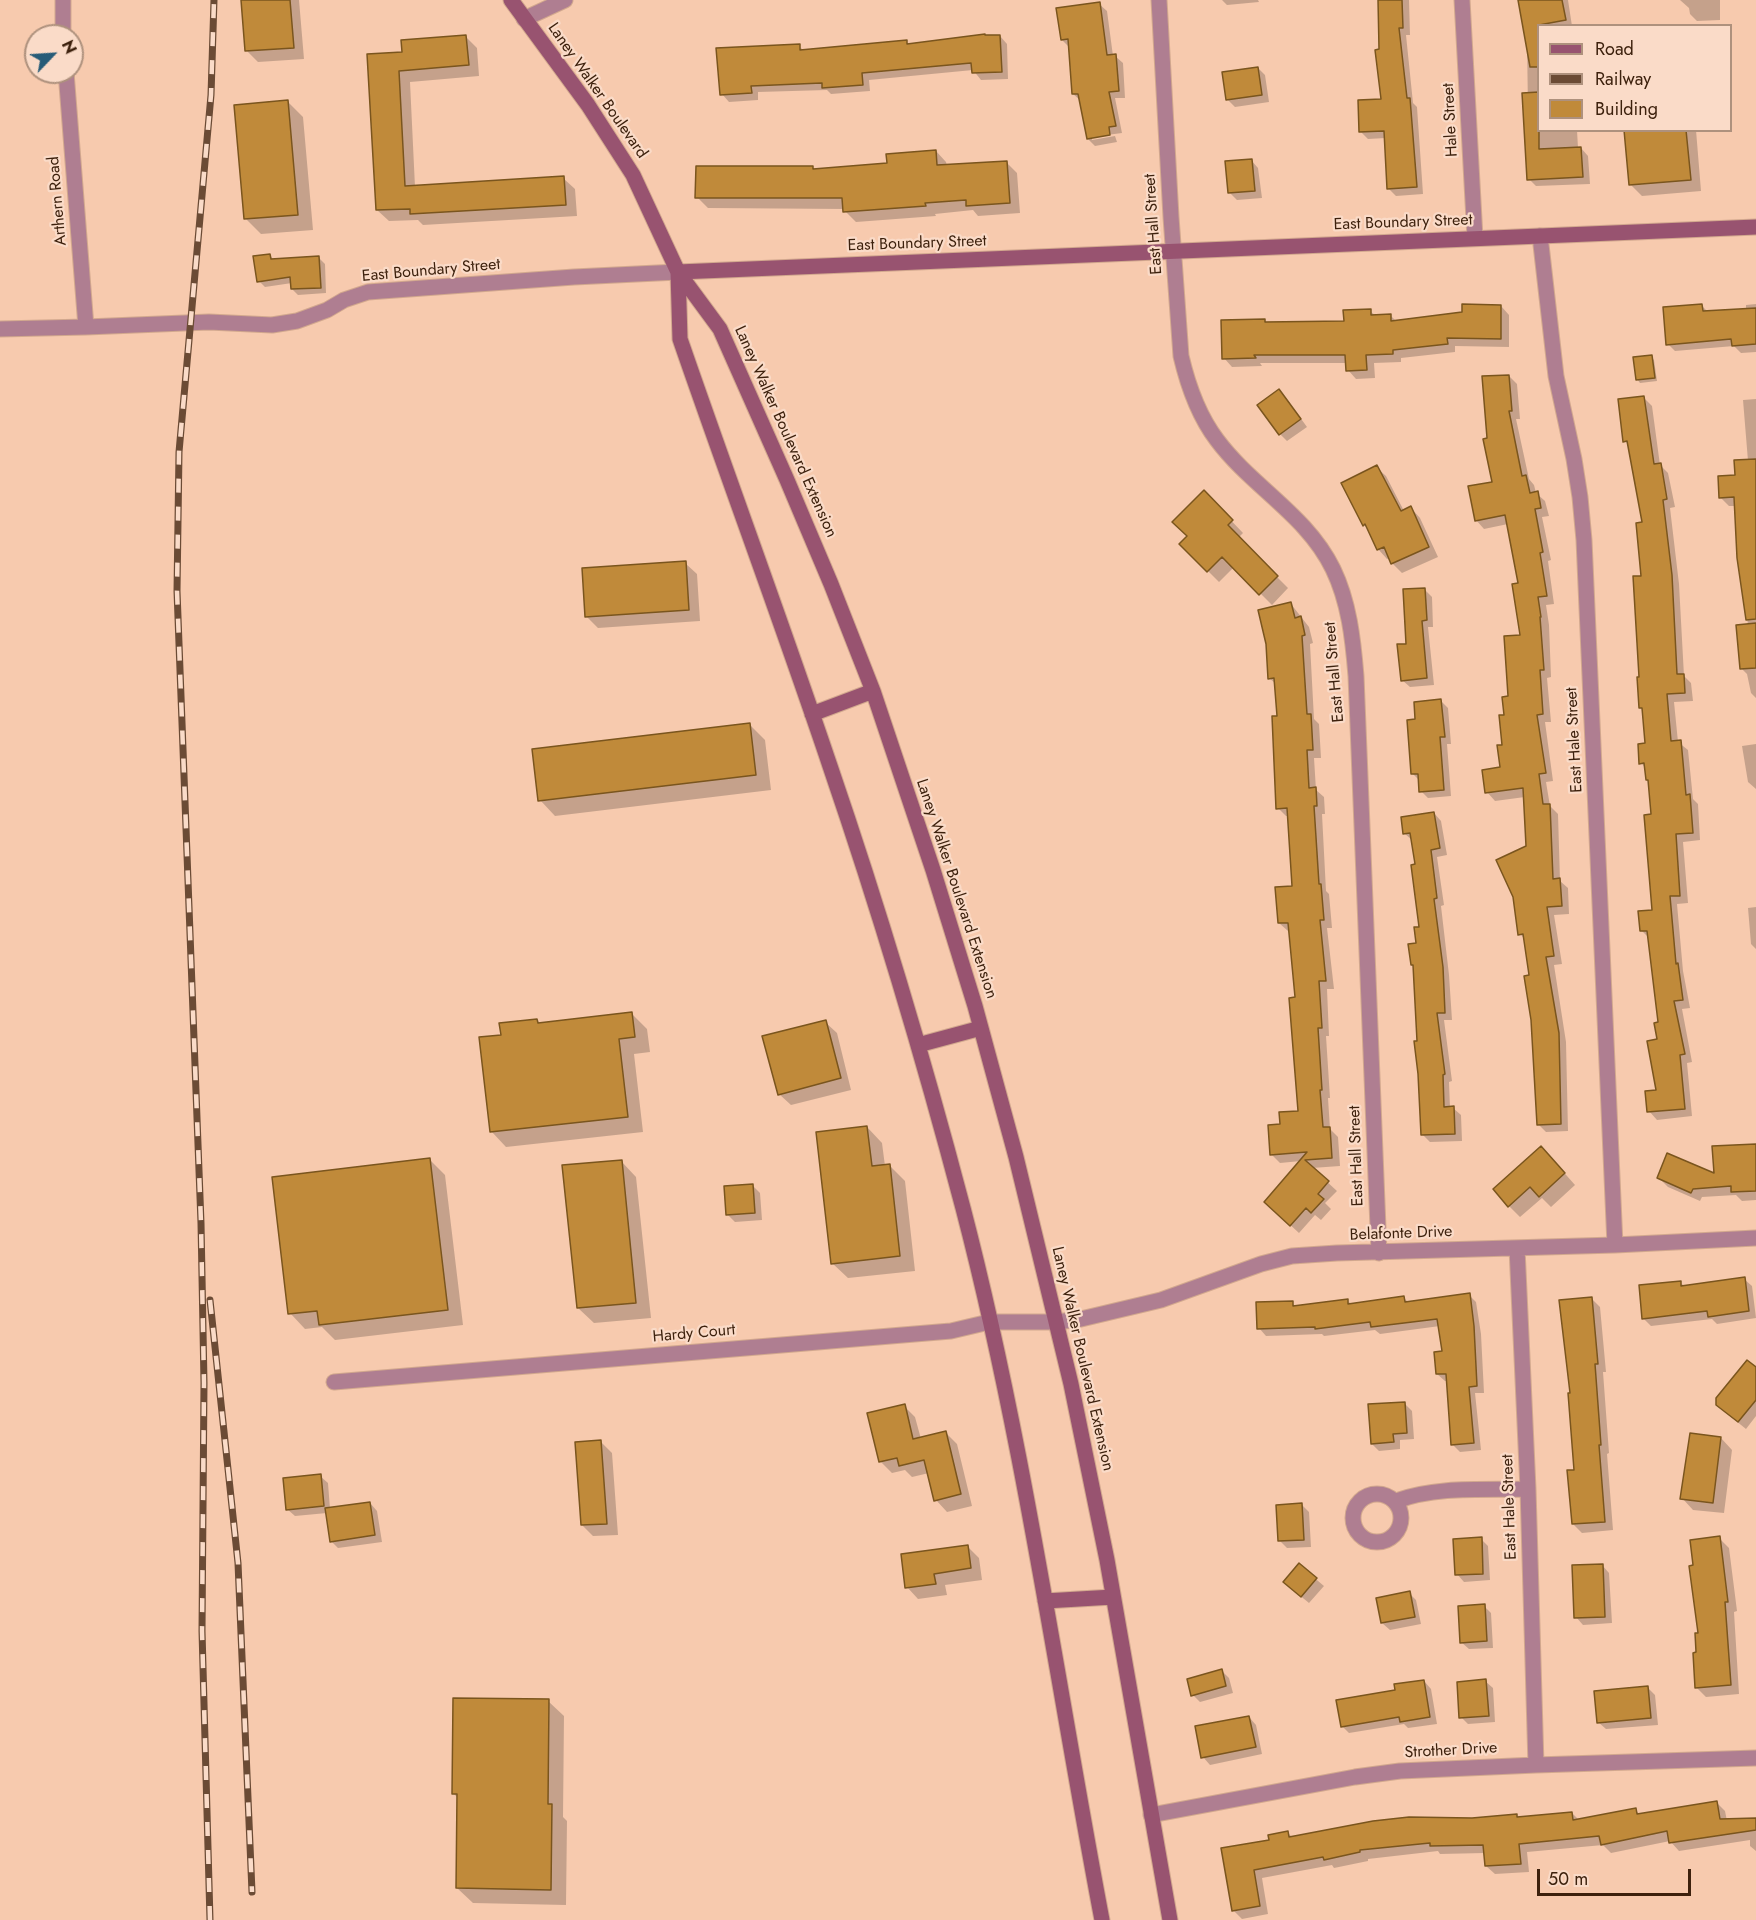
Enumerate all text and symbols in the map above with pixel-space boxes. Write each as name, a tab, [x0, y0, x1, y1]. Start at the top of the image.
street label: Laney Walker Boulevard	[543, 19, 651, 163]
north arrow	[24, 24, 84, 84]
legend	[1537, 24, 1732, 132]
text: N	[56, 36, 82, 58]
text: Road	[1595, 36, 1634, 62]
text: Railway	[1595, 66, 1651, 92]
street label: Hale Street	[1439, 83, 1463, 157]
text: Building	[1595, 96, 1658, 122]
street label: Arthern Road	[45, 155, 71, 247]
street label: East Hall Street	[1141, 173, 1167, 275]
street label: East Boundary Street	[1333, 211, 1473, 235]
street label: East Boundary Street	[847, 232, 987, 256]
street label: East Boundary Street	[361, 255, 501, 287]
street label: Laney Walker Boulevard Extension	[730, 323, 840, 541]
street label: East Hall Street	[1321, 621, 1349, 723]
street label: East Hale Street	[1563, 687, 1587, 793]
street label: Laney Walker Boulevard Extension	[911, 777, 1001, 1001]
street label: East Hall Street	[1346, 1105, 1368, 1207]
street label: Belafonte Drive	[1349, 1223, 1453, 1245]
street label: Laney Walker Boulevard Extension	[1047, 1245, 1117, 1473]
street label: Hardy Court	[652, 1321, 736, 1347]
street label: East Hale Street	[1499, 1454, 1521, 1560]
street label: Strother Drive	[1404, 1739, 1498, 1763]
scale bar	[1540, 1857, 1694, 1895]
text: 50 m	[1548, 1866, 1588, 1892]

